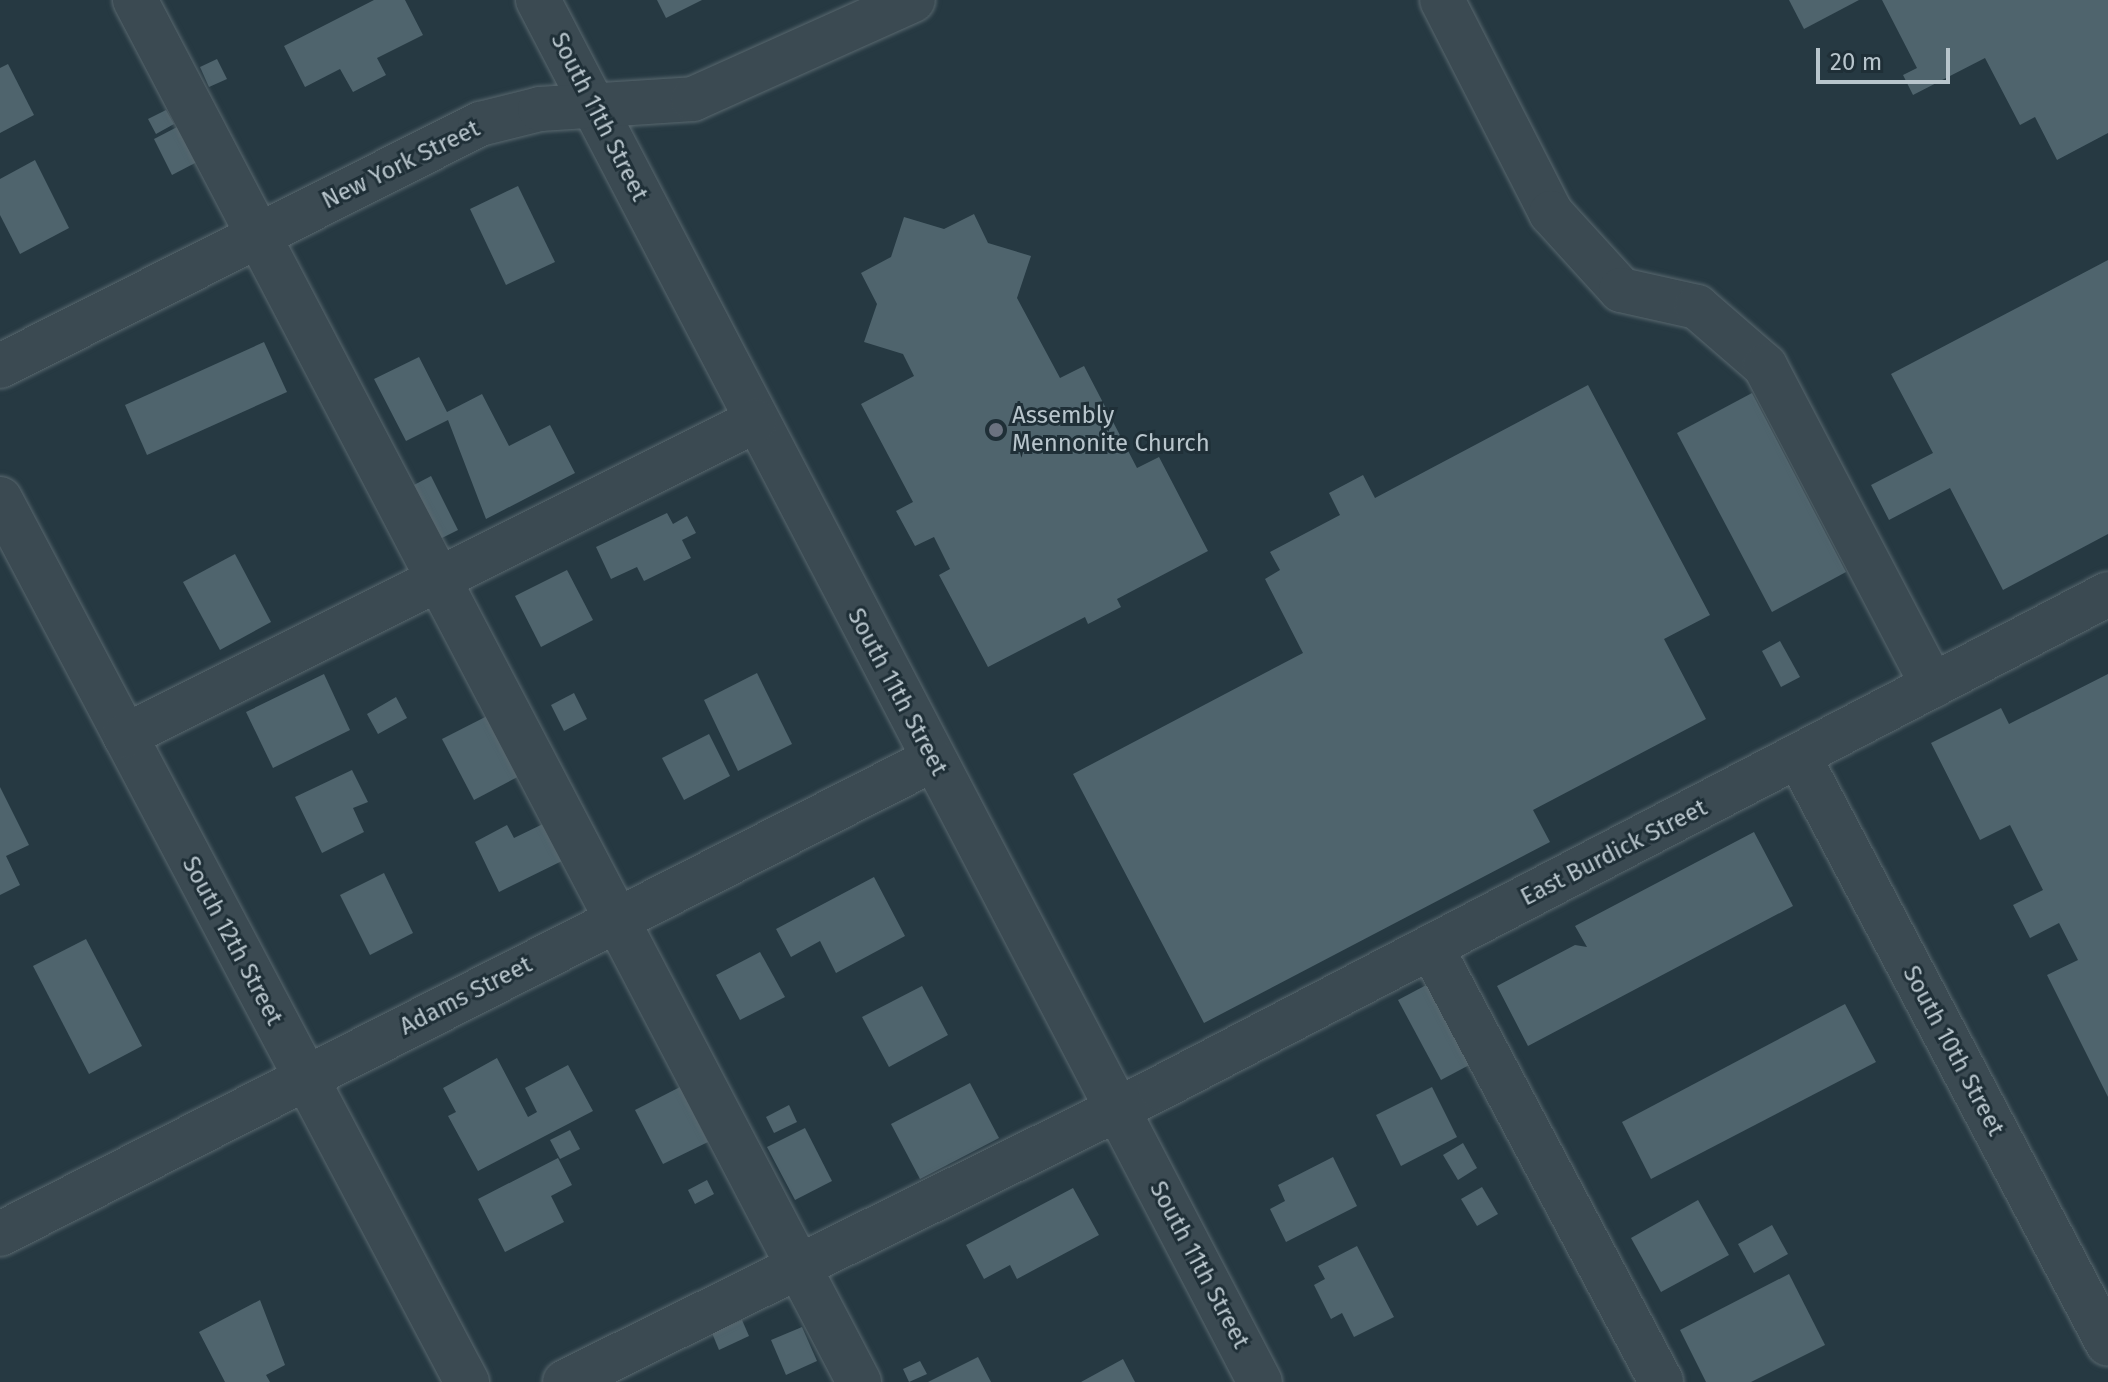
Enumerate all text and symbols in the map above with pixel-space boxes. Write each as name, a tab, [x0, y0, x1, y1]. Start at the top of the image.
street label: South 11th Street	[544, 28, 654, 206]
scale bar	[1820, 32, 1954, 82]
text: 20 m	[1830, 48, 1882, 76]
street label: New York Street	[317, 114, 485, 216]
place label: Assembly Mennonite Church	[1012, 402, 1210, 458]
marker: Assembly Mennonite Church	[987, 421, 1005, 439]
street label: South 11th Street	[841, 604, 953, 780]
street label: East Burdick Street	[1516, 794, 1712, 912]
street label: South 12th Street	[175, 852, 289, 1030]
street label: Adams Street	[395, 950, 537, 1042]
street label: South 10th Street	[1896, 961, 2010, 1141]
street label: South 11th Street	[1143, 1177, 1255, 1353]

